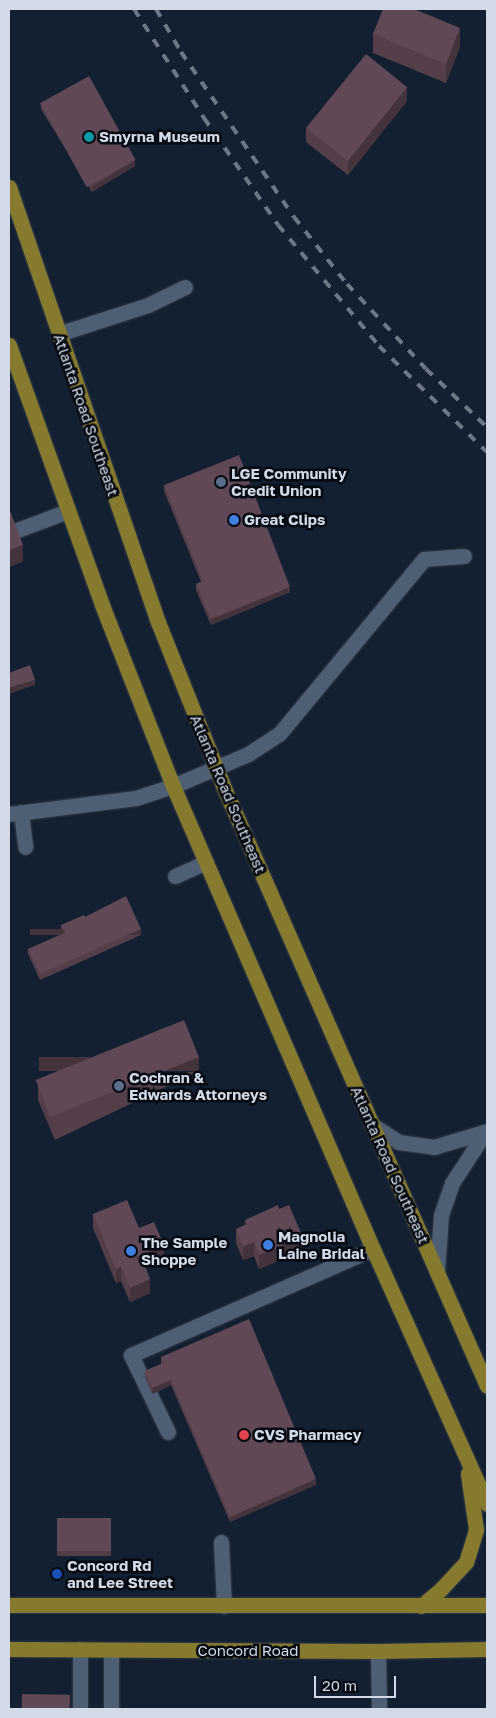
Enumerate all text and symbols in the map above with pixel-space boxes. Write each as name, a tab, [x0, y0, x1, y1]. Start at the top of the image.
place label: Smyrna Museum	[99, 128, 220, 146]
marker: Smyrna Museum	[83, 131, 95, 143]
street label: Atlanta Road Southeast	[50, 331, 122, 499]
place label: LGE Community Credit Union	[231, 464, 347, 499]
marker: LGE Community Credit Union	[215, 476, 227, 488]
place label: Great Clips	[244, 511, 325, 529]
marker: Great Clips	[228, 514, 240, 526]
street label: Atlanta Road Southeast	[186, 712, 270, 876]
place label: Cochran & Edwards Attorneys	[129, 1068, 267, 1103]
marker: Cochran & Edwards Attorneys	[113, 1080, 125, 1092]
street label: Atlanta Road Southeast	[347, 1083, 433, 1247]
place label: Magnolia Laine Bridal	[278, 1227, 365, 1262]
place label: The Sample Shoppe	[141, 1233, 227, 1268]
marker: Magnolia Laine Bridal	[262, 1239, 274, 1251]
marker: The Sample Shoppe	[125, 1245, 137, 1257]
place label: CVS Pharmacy	[254, 1426, 361, 1444]
marker: CVS Pharmacy	[238, 1429, 250, 1441]
place label: Concord Rd and Lee Street	[67, 1556, 173, 1591]
marker: Concord Rd and Lee Street	[51, 1568, 63, 1580]
street label: Concord Road	[197, 1642, 299, 1660]
scale bar	[316, 1666, 398, 1698]
text: 20 m	[322, 1676, 357, 1694]

